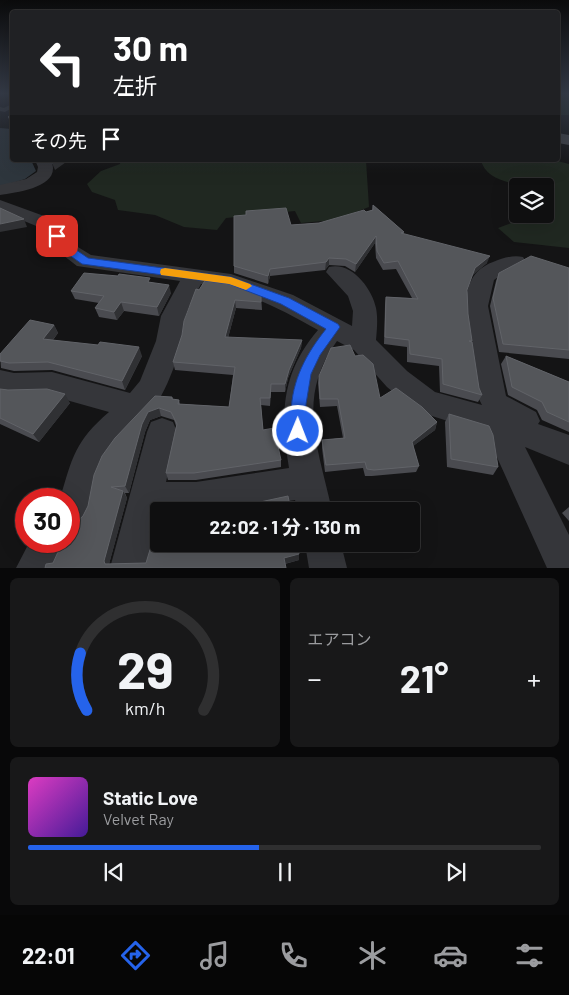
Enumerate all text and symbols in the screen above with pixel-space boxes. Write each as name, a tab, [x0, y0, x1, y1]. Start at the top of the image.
text: 30 m	[113, 26, 188, 68]
icon: left	[30, 30, 95, 95]
text: 左折	[113, 72, 157, 98]
icon: arrive	[97, 125, 125, 153]
text: その先	[30, 129, 87, 152]
map controls	[509, 178, 554, 223]
button: layers	[509, 178, 554, 223]
pin	[36, 215, 78, 257]
icon: arrive	[43, 222, 71, 250]
position arrow	[271, 404, 323, 456]
speed limit sign: 30	[15, 488, 80, 553]
text: 22:02 · 1 分 · 130 m	[210, 515, 360, 538]
text: エアコン	[308, 629, 372, 648]
text: 29	[116, 637, 173, 699]
text: 21°	[400, 655, 449, 701]
text: −	[308, 661, 322, 695]
text: +	[527, 661, 541, 695]
text: km/h	[125, 697, 165, 719]
text: Static Love	[103, 786, 198, 809]
text: Velvet Ray	[103, 809, 174, 828]
icon: previous	[100, 858, 128, 886]
icon: pause	[271, 858, 299, 886]
icon: next	[442, 858, 470, 886]
icon: directions	[118, 938, 153, 973]
icon: music	[197, 938, 232, 973]
icon: phone	[276, 938, 311, 973]
icon: climate	[355, 938, 390, 973]
icon: car	[433, 938, 468, 973]
icon: filters	[512, 938, 547, 973]
text: 22:01	[22, 942, 75, 968]

